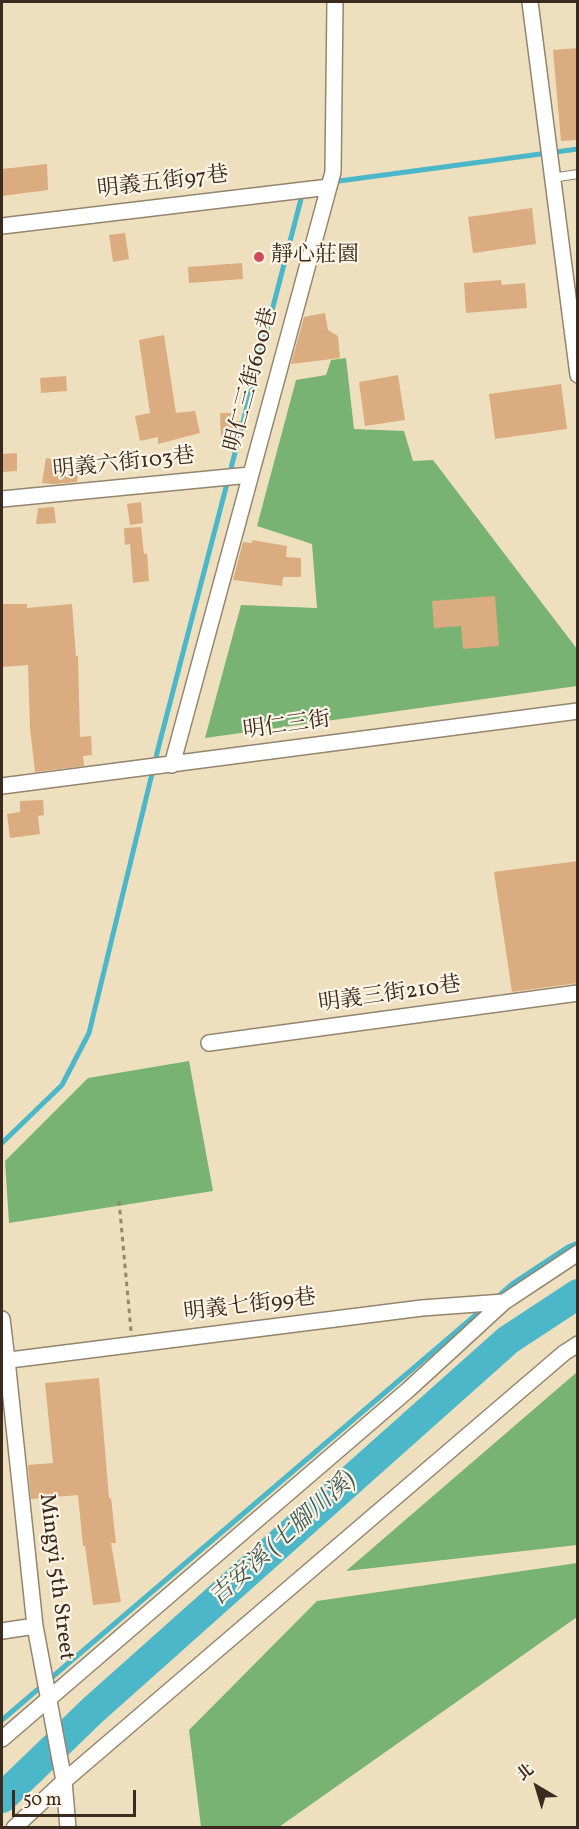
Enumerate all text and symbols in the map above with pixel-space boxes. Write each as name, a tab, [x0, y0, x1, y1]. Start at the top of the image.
street label: 明義五街97巷	[96, 163, 230, 205]
place label: 靜心莊園	[271, 244, 359, 270]
marker: 靜心莊園	[252, 250, 266, 264]
street label: 明仁三街600巷	[221, 305, 285, 455]
street label: 明義六街103巷	[52, 444, 196, 486]
street label: 明仁三街	[242, 708, 332, 746]
street label: 明義三街210巷	[317, 973, 463, 1019]
street label: 明義七街99巷	[182, 1286, 318, 1328]
water label: 吉安溪 (七腳川溪)	[205, 1467, 363, 1613]
street label: Mingyi 5th Street	[32, 1492, 78, 1662]
north arrow	[507, 1757, 567, 1817]
text: 北	[513, 1759, 539, 1786]
scale bar	[15, 1778, 140, 1816]
text: 50 m	[23, 1788, 62, 1813]

